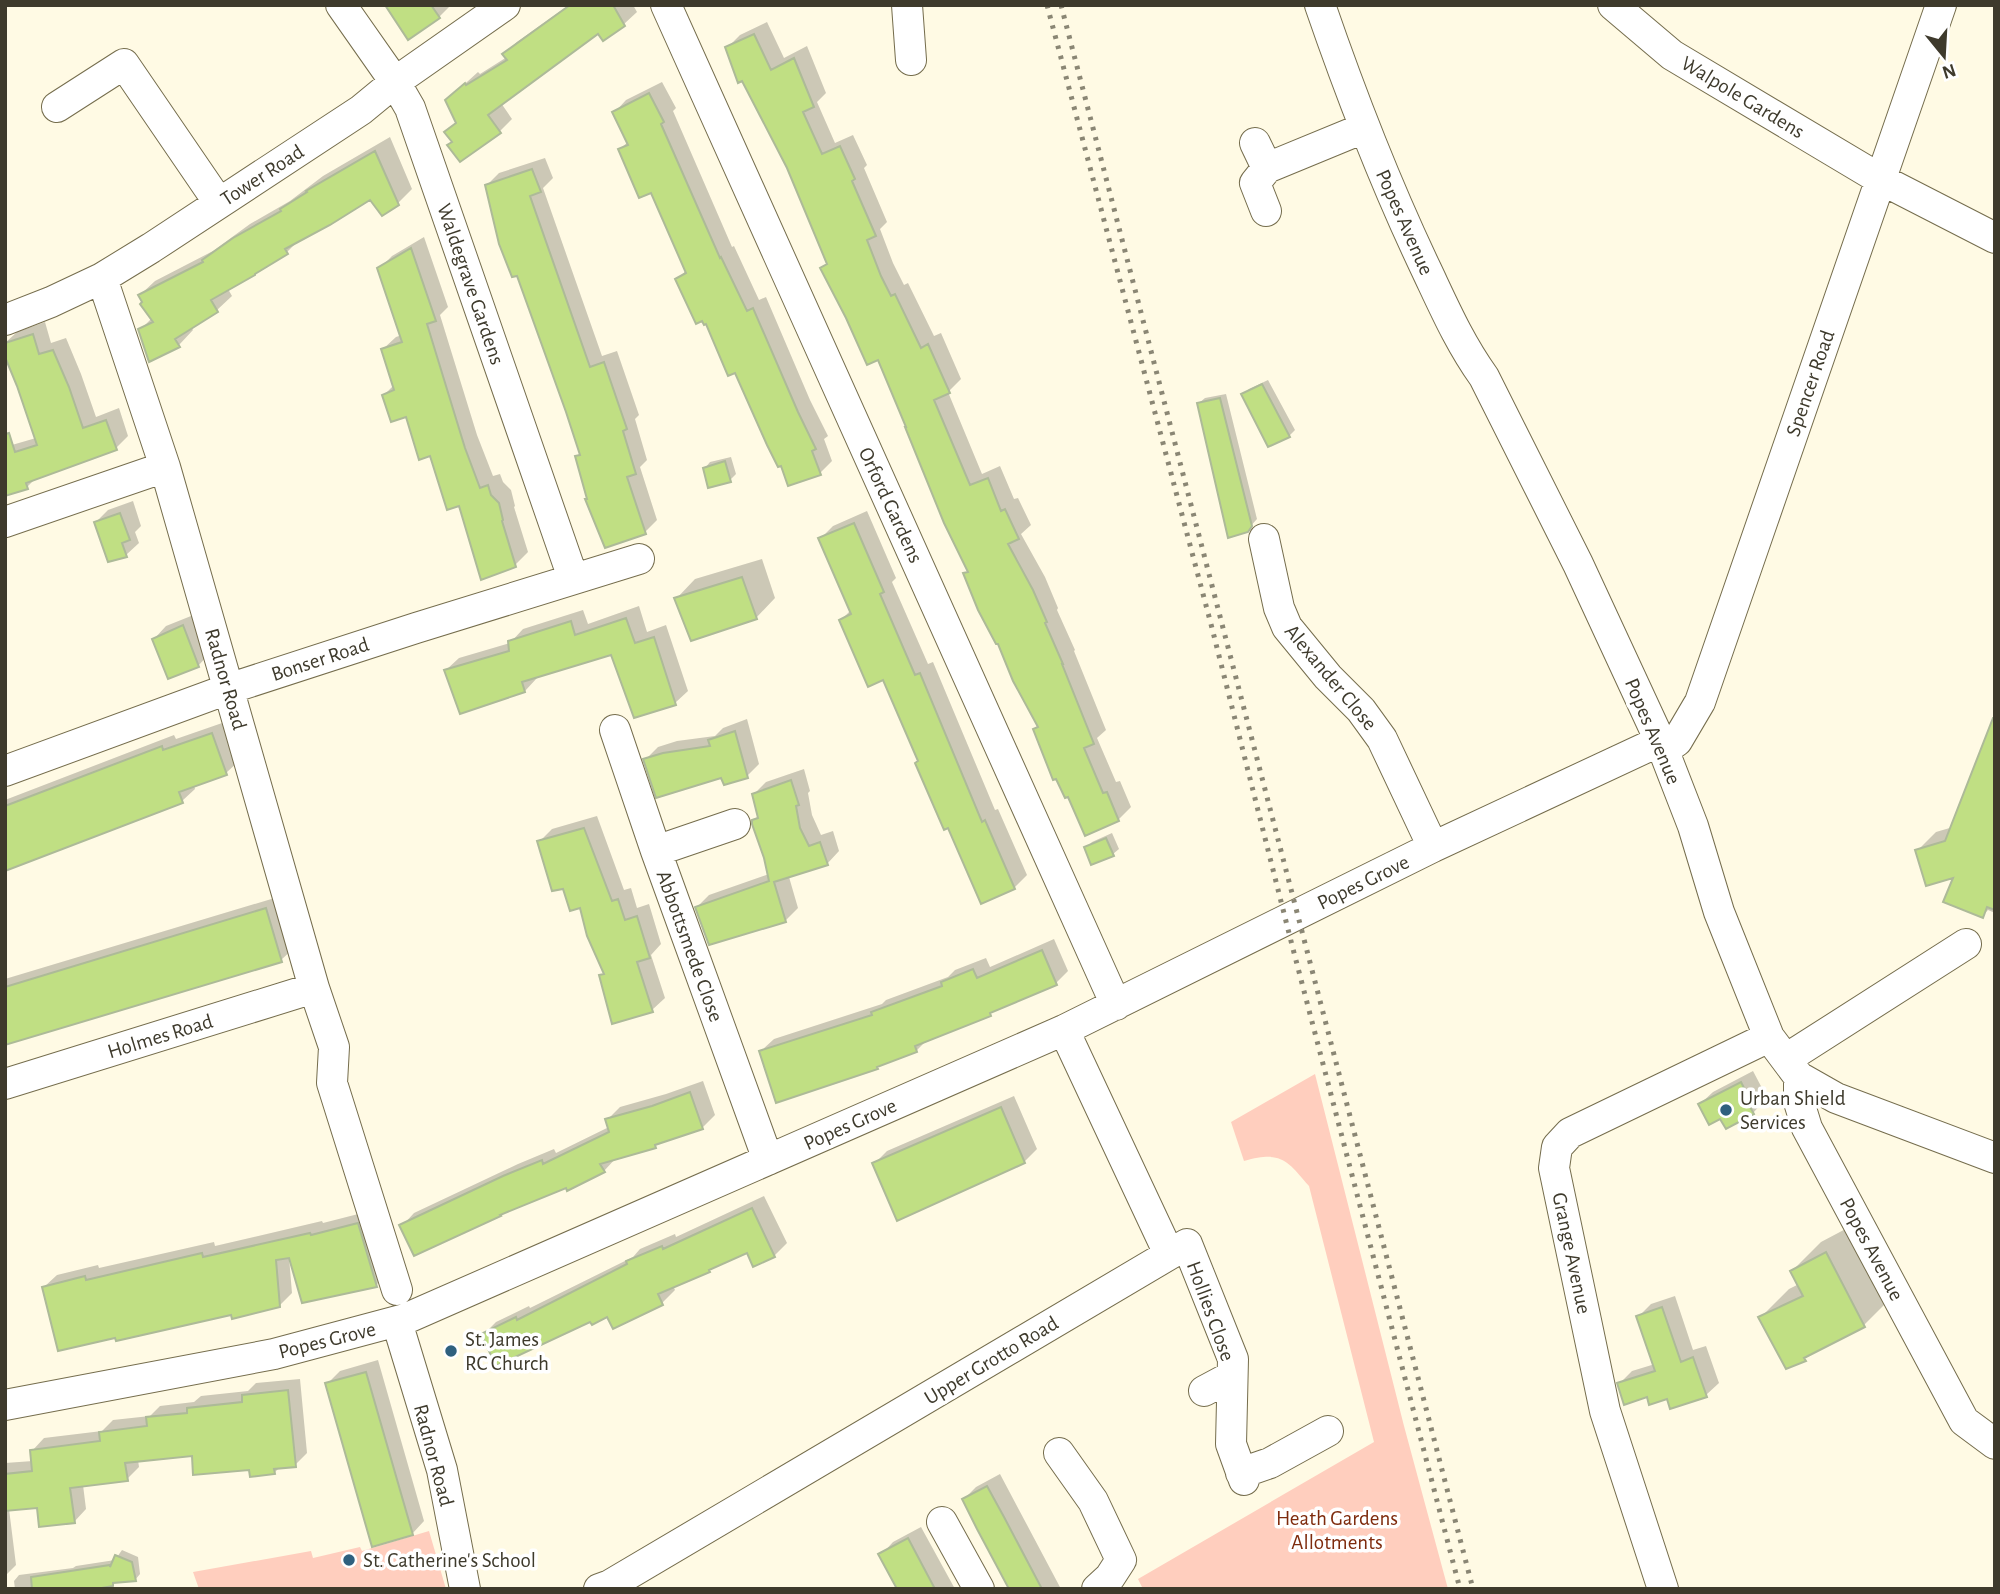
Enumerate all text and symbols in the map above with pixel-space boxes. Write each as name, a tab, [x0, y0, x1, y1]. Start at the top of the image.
north arrow	[1909, 21, 1979, 91]
street label: Walpole Gardens	[1677, 52, 1808, 142]
text: N	[1940, 60, 1958, 82]
street label: Tower Road	[217, 141, 308, 210]
street label: Popes Avenue	[1372, 166, 1437, 278]
street label: Waldegrave Gardens	[433, 201, 508, 367]
street label: Spencer Road	[1782, 327, 1838, 439]
street label: Orford Gardens	[855, 444, 927, 566]
street label: Alexander Close	[1281, 620, 1381, 734]
street label: Radnor Road	[201, 626, 250, 732]
street label: Bonser Road	[269, 634, 372, 685]
street label: Popes Avenue	[1621, 675, 1684, 787]
street label: Popes Grove	[1314, 851, 1412, 914]
street label: Abbottsmede Close	[652, 868, 727, 1025]
street label: Holmes Road	[105, 1010, 215, 1062]
place label: Urban Shield Services	[1740, 1088, 1846, 1133]
street label: Popes Grove	[801, 1095, 900, 1154]
marker: Urban Shield Services	[1718, 1102, 1734, 1118]
street label: Grange Avenue	[1548, 1190, 1595, 1316]
street label: Popes Avenue	[1836, 1194, 1907, 1304]
street label: Hollies Close	[1183, 1258, 1238, 1364]
street label: Upper Grotto Road	[921, 1312, 1062, 1409]
street label: Popes Grove	[276, 1318, 378, 1363]
place label: St. James RC Church	[465, 1329, 549, 1374]
marker: St. James RC Church	[443, 1343, 459, 1359]
street label: Radnor Road	[410, 1402, 457, 1509]
park label: Heath Gardens Allotments	[1276, 1508, 1398, 1553]
place label: St. Catherine's School	[363, 1550, 536, 1571]
marker: St. Catherine's School	[341, 1552, 357, 1568]

